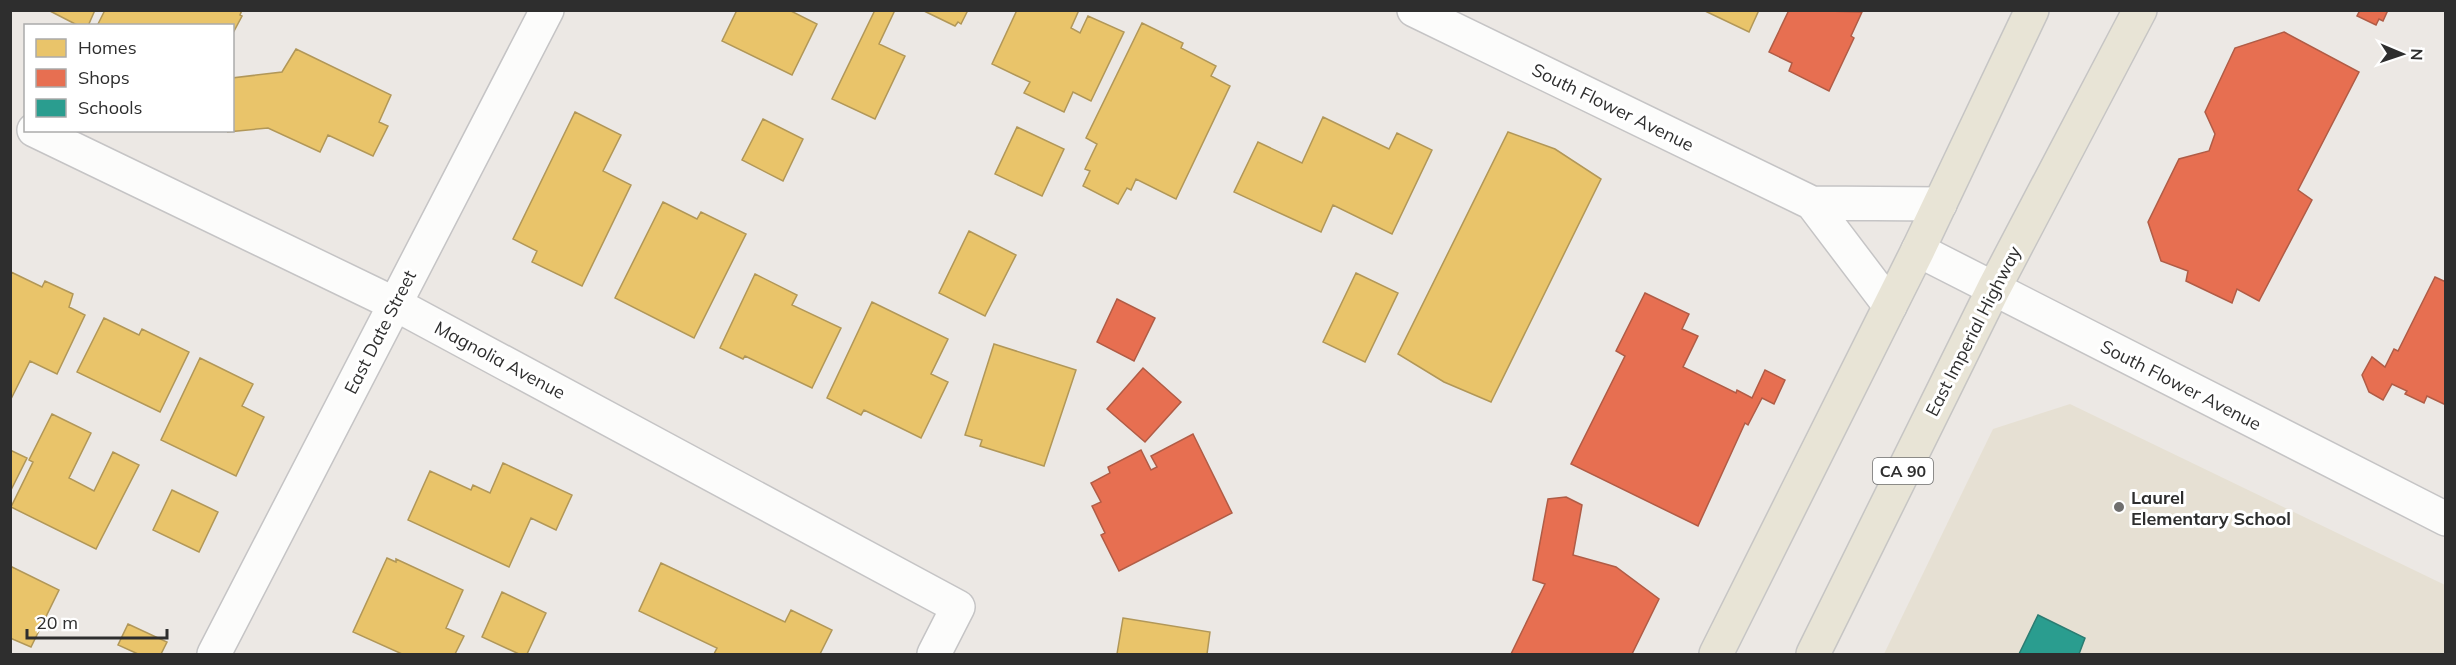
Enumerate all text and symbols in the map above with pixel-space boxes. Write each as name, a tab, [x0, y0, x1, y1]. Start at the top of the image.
legend	[24, 24, 234, 132]
north arrow	[2372, 24, 2432, 84]
text: Homes	[78, 36, 137, 59]
text: N	[2407, 48, 2427, 61]
street label: South Flower Avenue	[1528, 58, 1698, 156]
text: Shops	[78, 66, 130, 89]
text: Schools	[78, 96, 143, 119]
street label: East Imperial Highway	[1920, 242, 2026, 420]
street label: East Date Street	[339, 266, 421, 398]
street label: Magnolia Avenue	[431, 316, 569, 404]
street label: South Flower Avenue	[2097, 335, 2265, 435]
road number: CA 90	[1873, 458, 1933, 484]
place label: Laurel Elementary School	[2131, 486, 2291, 530]
marker: Laurel Elementary School	[2112, 500, 2126, 514]
scale bar	[27, 602, 166, 640]
text: 20 m	[36, 611, 78, 634]

